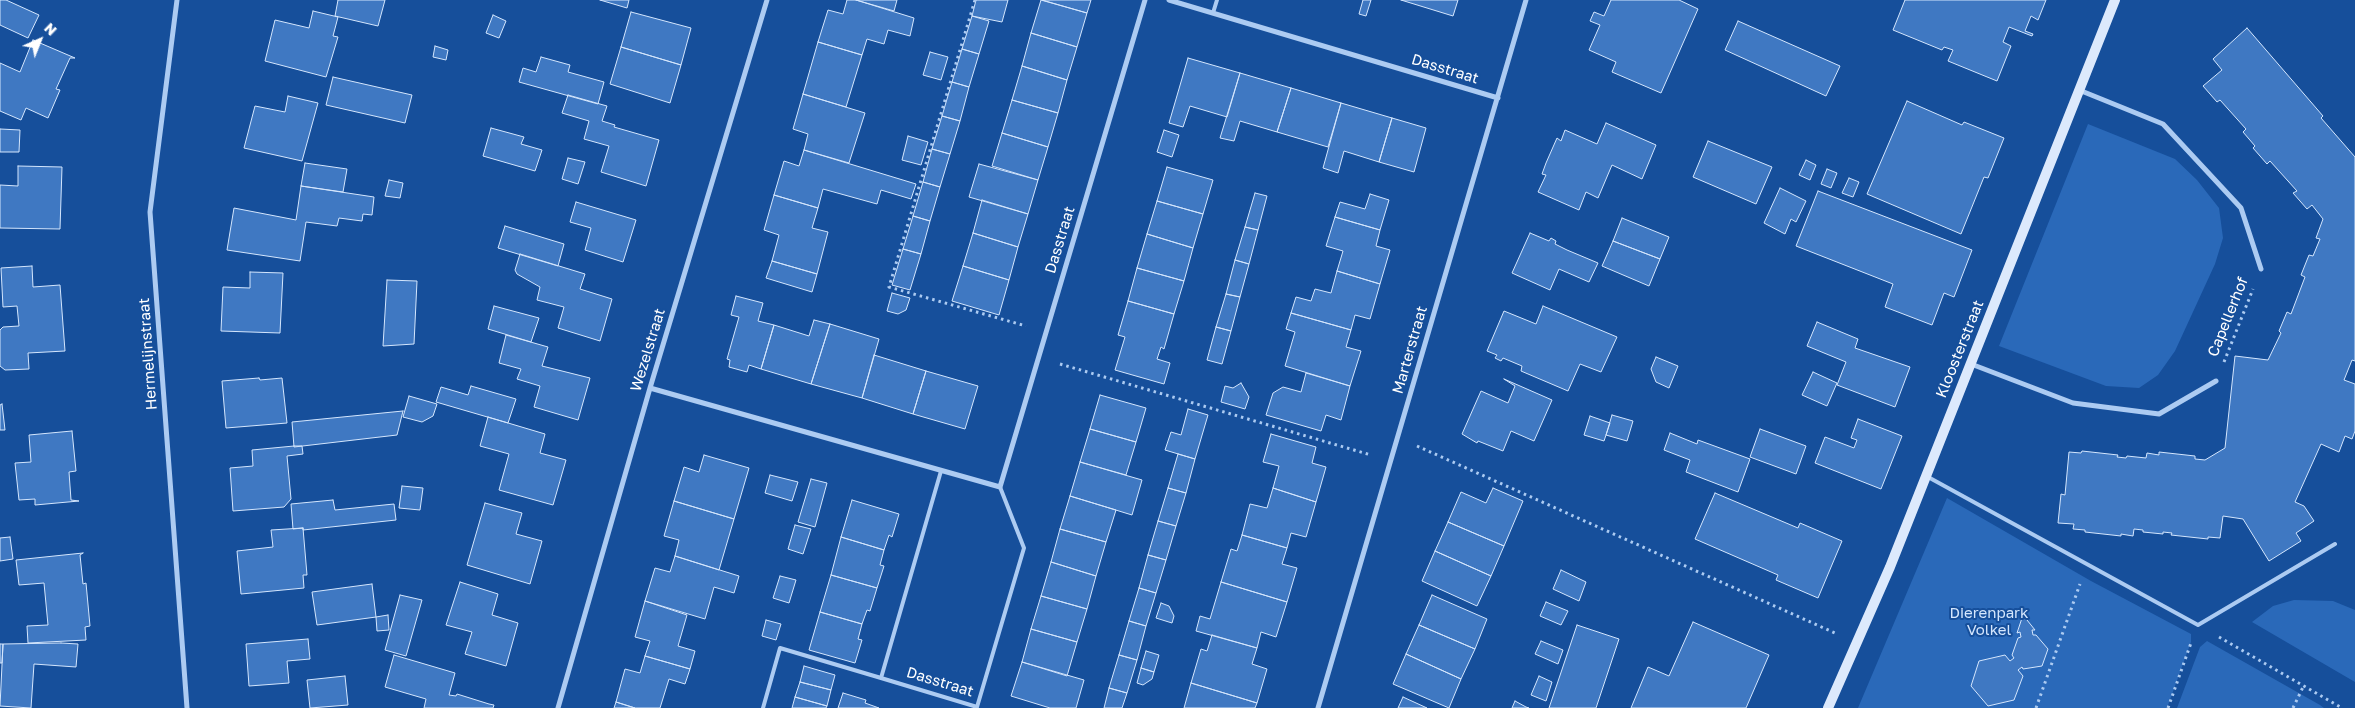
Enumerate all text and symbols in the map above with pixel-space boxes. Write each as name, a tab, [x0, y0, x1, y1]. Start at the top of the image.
north arrow	[15, 15, 65, 65]
text: N	[41, 19, 60, 39]
street label: Dasstraat	[1409, 50, 1481, 88]
street label: Dasstraat	[1041, 204, 1079, 276]
street label: Capellerhof	[2204, 275, 2252, 359]
street label: Hermelijnstraat	[135, 297, 161, 411]
street label: Kloosterstraat	[1932, 298, 1988, 400]
street label: Marterstraat	[1389, 304, 1431, 396]
street label: Wezelstraat	[627, 306, 669, 394]
park label: Dierenpark Volkel	[1950, 604, 2028, 639]
street label: Dasstraat	[904, 663, 976, 701]

